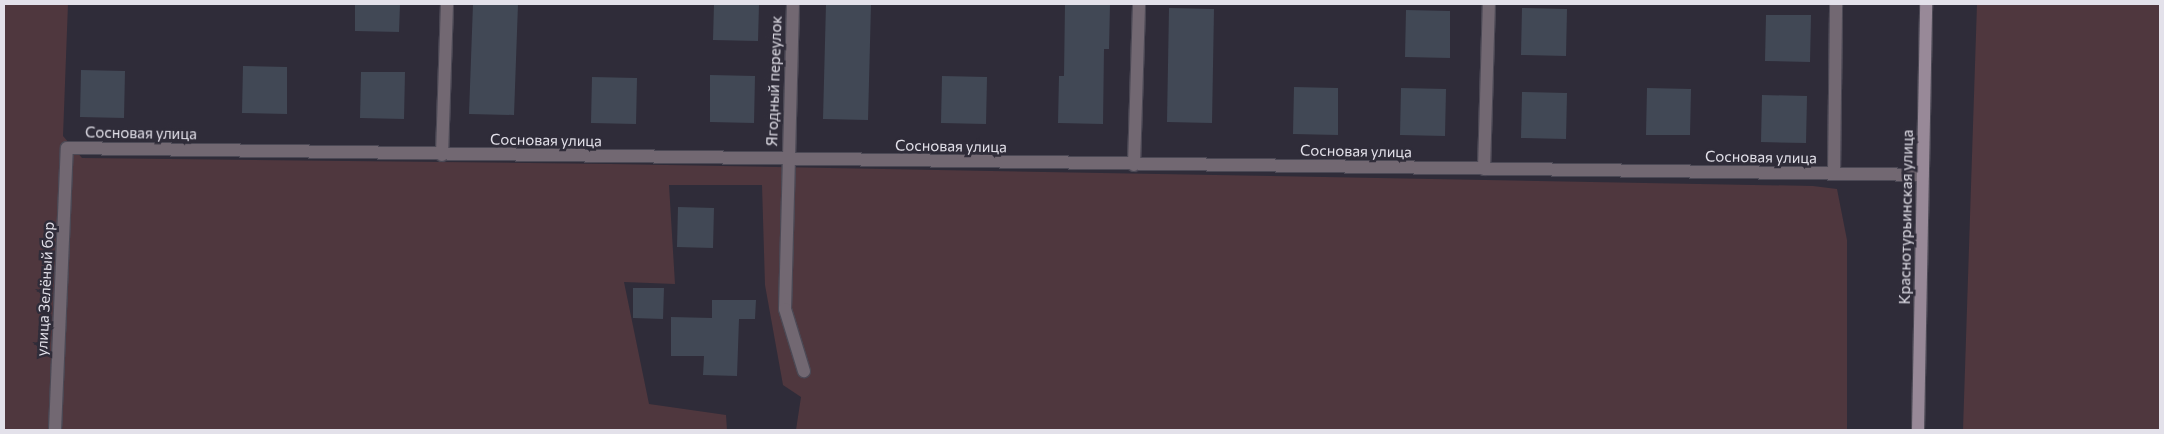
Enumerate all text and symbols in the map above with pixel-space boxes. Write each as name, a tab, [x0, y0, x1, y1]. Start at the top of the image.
street label: Ягодный переулок	[763, 15, 785, 147]
street label: Сосновая улица	[85, 123, 197, 143]
street label: Краснотурьинская улица	[1895, 129, 1917, 305]
street label: Сосновая улица	[490, 130, 602, 150]
street label: Сосновая улица	[895, 136, 1007, 156]
street label: Сосновая улица	[1300, 141, 1412, 161]
street label: Сосновая улица	[1705, 147, 1817, 167]
street label: улица Зелёный бор	[32, 221, 58, 357]

